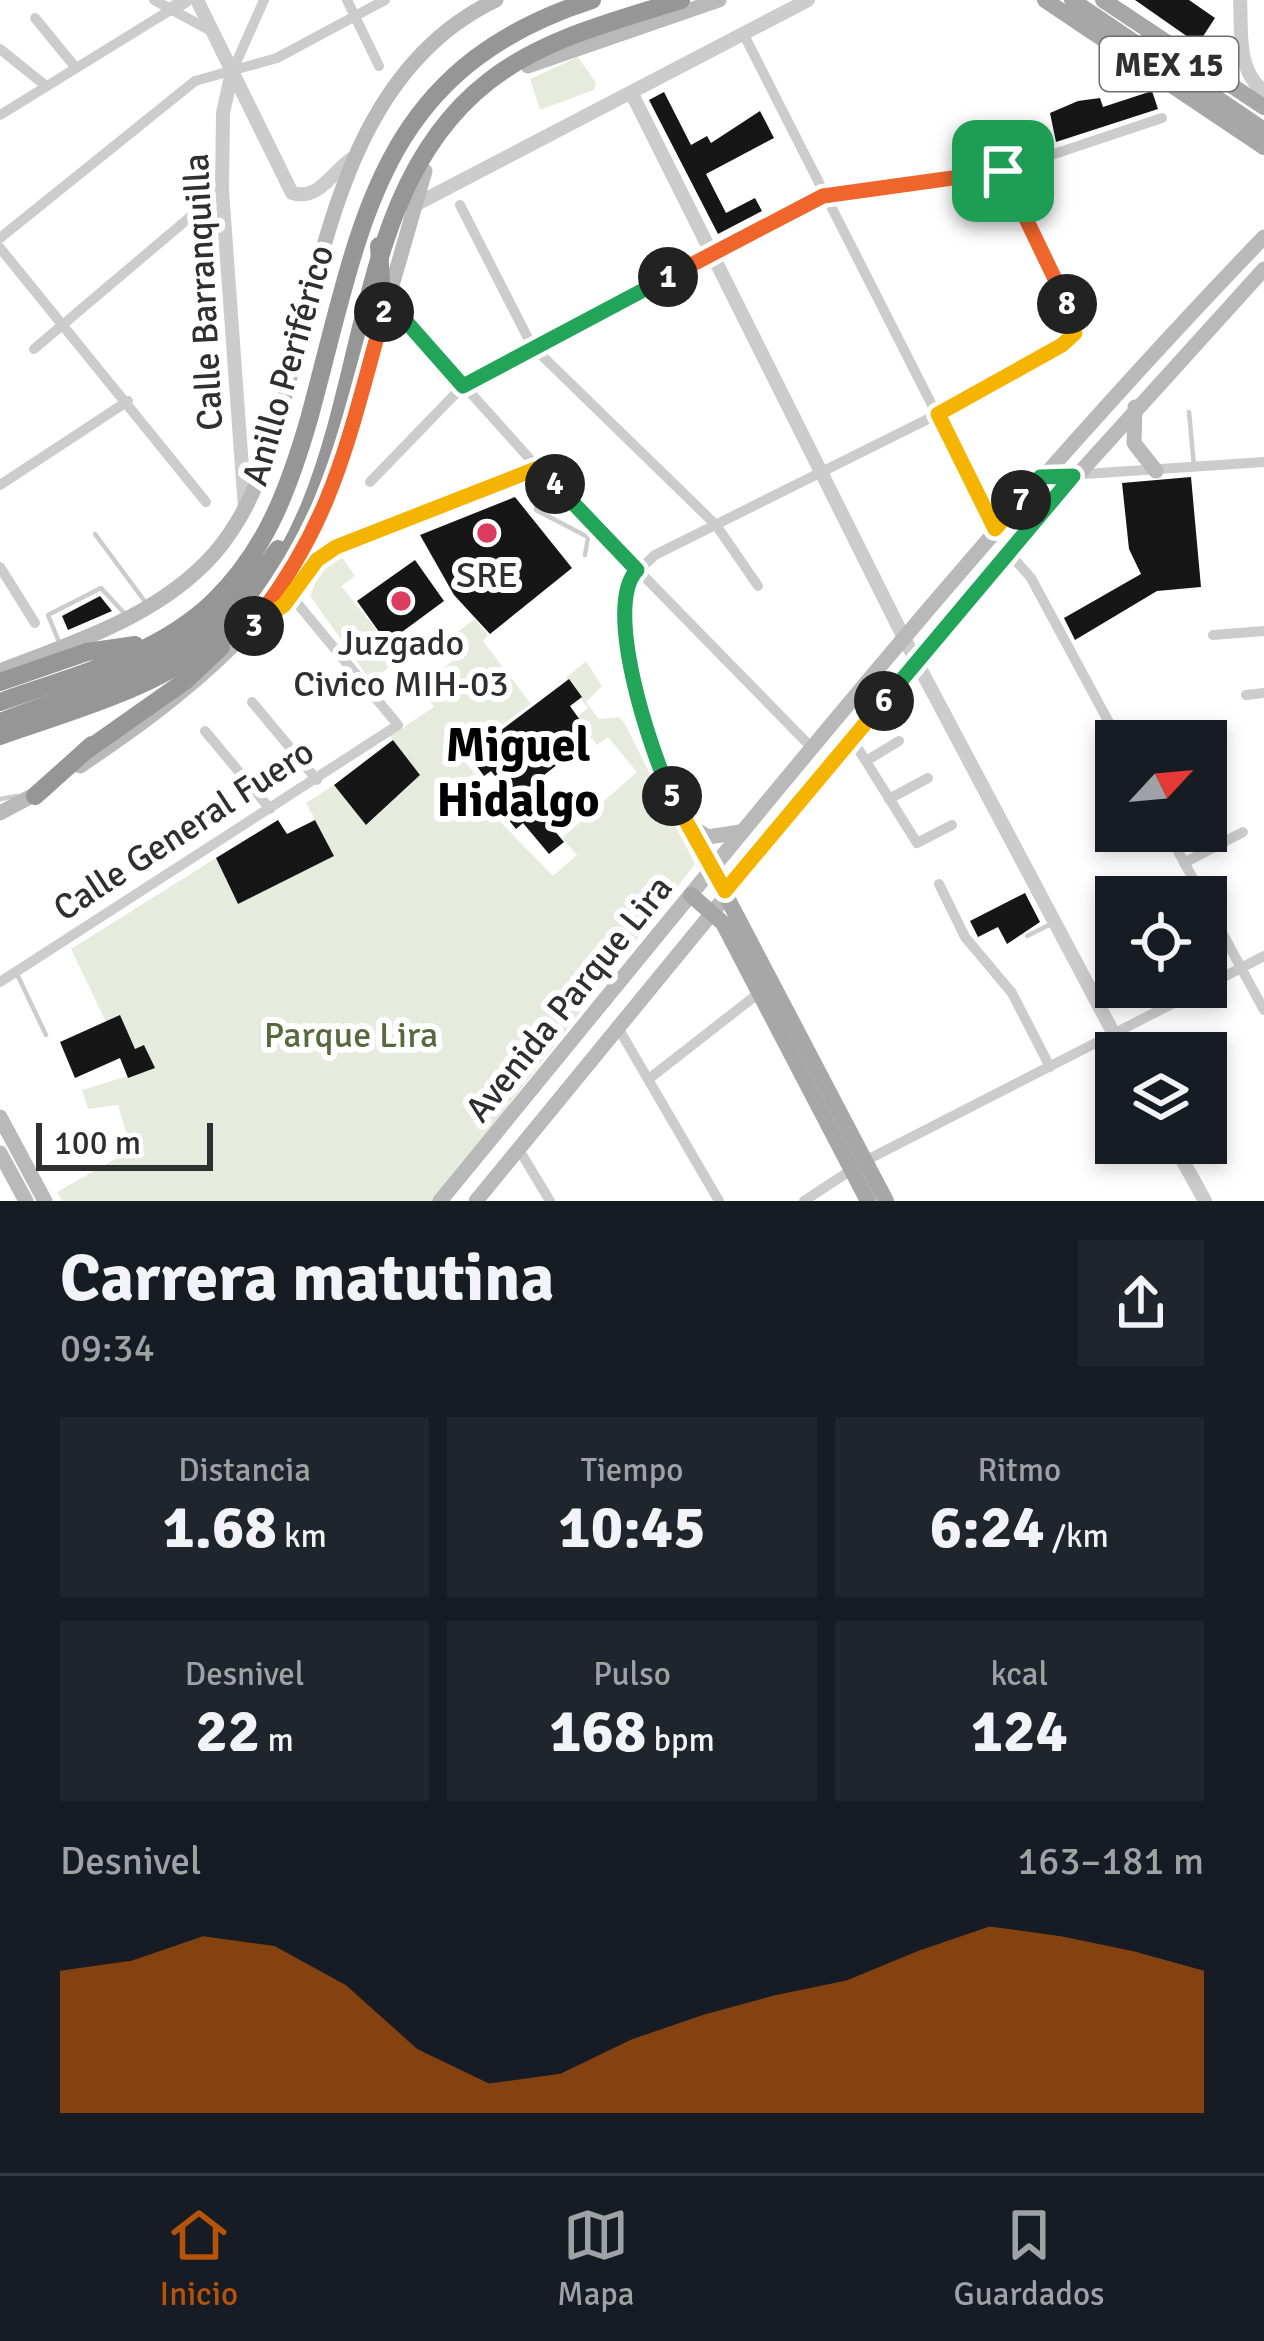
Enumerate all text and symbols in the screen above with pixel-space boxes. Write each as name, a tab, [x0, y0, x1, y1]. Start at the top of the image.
road number: MEX 15	[1100, 37, 1238, 91]
pin	[952, 120, 1054, 222]
icon: arrive	[970, 138, 1036, 204]
street label: Calle Barranquilla	[174, 152, 233, 432]
street label: Anillo Periférico	[233, 240, 344, 491]
pin: 1	[638, 247, 698, 307]
text: 1	[659, 256, 677, 297]
pin: 8	[1037, 274, 1097, 334]
pin: 2	[354, 282, 414, 342]
text: 8	[1058, 283, 1076, 324]
text: 2	[375, 291, 393, 332]
pin: 4	[525, 454, 585, 514]
text: 4	[546, 463, 564, 504]
pin: 7	[991, 470, 1051, 530]
text: 7	[1012, 479, 1030, 520]
marker: SRE	[474, 520, 500, 546]
place label: SRE	[456, 553, 518, 598]
marker: Juzgado Civico MIH-03	[388, 588, 414, 614]
pin: 3	[224, 596, 284, 656]
text: 3	[245, 605, 263, 646]
place label: Juzgado Civico MIH-03	[293, 621, 509, 707]
pin: 6	[854, 671, 914, 731]
text: 6	[875, 680, 893, 721]
district label: Miguel Hidalgo	[436, 716, 600, 830]
north arrow	[1095, 720, 1227, 852]
map controls	[1095, 720, 1227, 1164]
street label: Calle General Fuero	[45, 729, 322, 931]
pin: 5	[642, 766, 702, 826]
text: 5	[663, 775, 681, 816]
street label: Avenida Parque Lira	[456, 866, 682, 1131]
button: locate	[1095, 876, 1227, 1008]
park label: Parque Lira	[264, 1013, 438, 1058]
button: layers	[1095, 1032, 1227, 1164]
scale bar	[36, 1117, 213, 1170]
text: 100 m	[54, 1123, 141, 1164]
text: Carrera matutina	[60, 1238, 554, 1319]
button: share	[1078, 1240, 1204, 1366]
text: 09:34	[60, 1324, 155, 1372]
text: Distancia	[178, 1450, 311, 1491]
text: Tiempo	[581, 1450, 683, 1491]
text: Ritmo	[978, 1450, 1061, 1491]
text: 1.68	[162, 1491, 277, 1565]
text: 10:45	[558, 1491, 706, 1565]
text: 6:24	[930, 1491, 1045, 1565]
text: km	[277, 1516, 327, 1557]
text: /km	[1045, 1516, 1109, 1557]
text: Desnivel	[185, 1654, 305, 1695]
text: Pulso	[593, 1654, 671, 1695]
text: kcal	[990, 1654, 1048, 1695]
text: 22	[195, 1695, 260, 1769]
text: 168	[549, 1695, 646, 1769]
text: 124	[971, 1695, 1068, 1769]
text: m	[260, 1720, 294, 1761]
text: bpm	[646, 1720, 715, 1761]
text: Desnivel	[60, 1837, 202, 1885]
text: 163–181 m	[1017, 1837, 1204, 1885]
tab: Inicio	[159, 2202, 238, 2315]
tab: Mapa	[557, 2202, 635, 2315]
tab: Guardados	[954, 2202, 1105, 2315]

